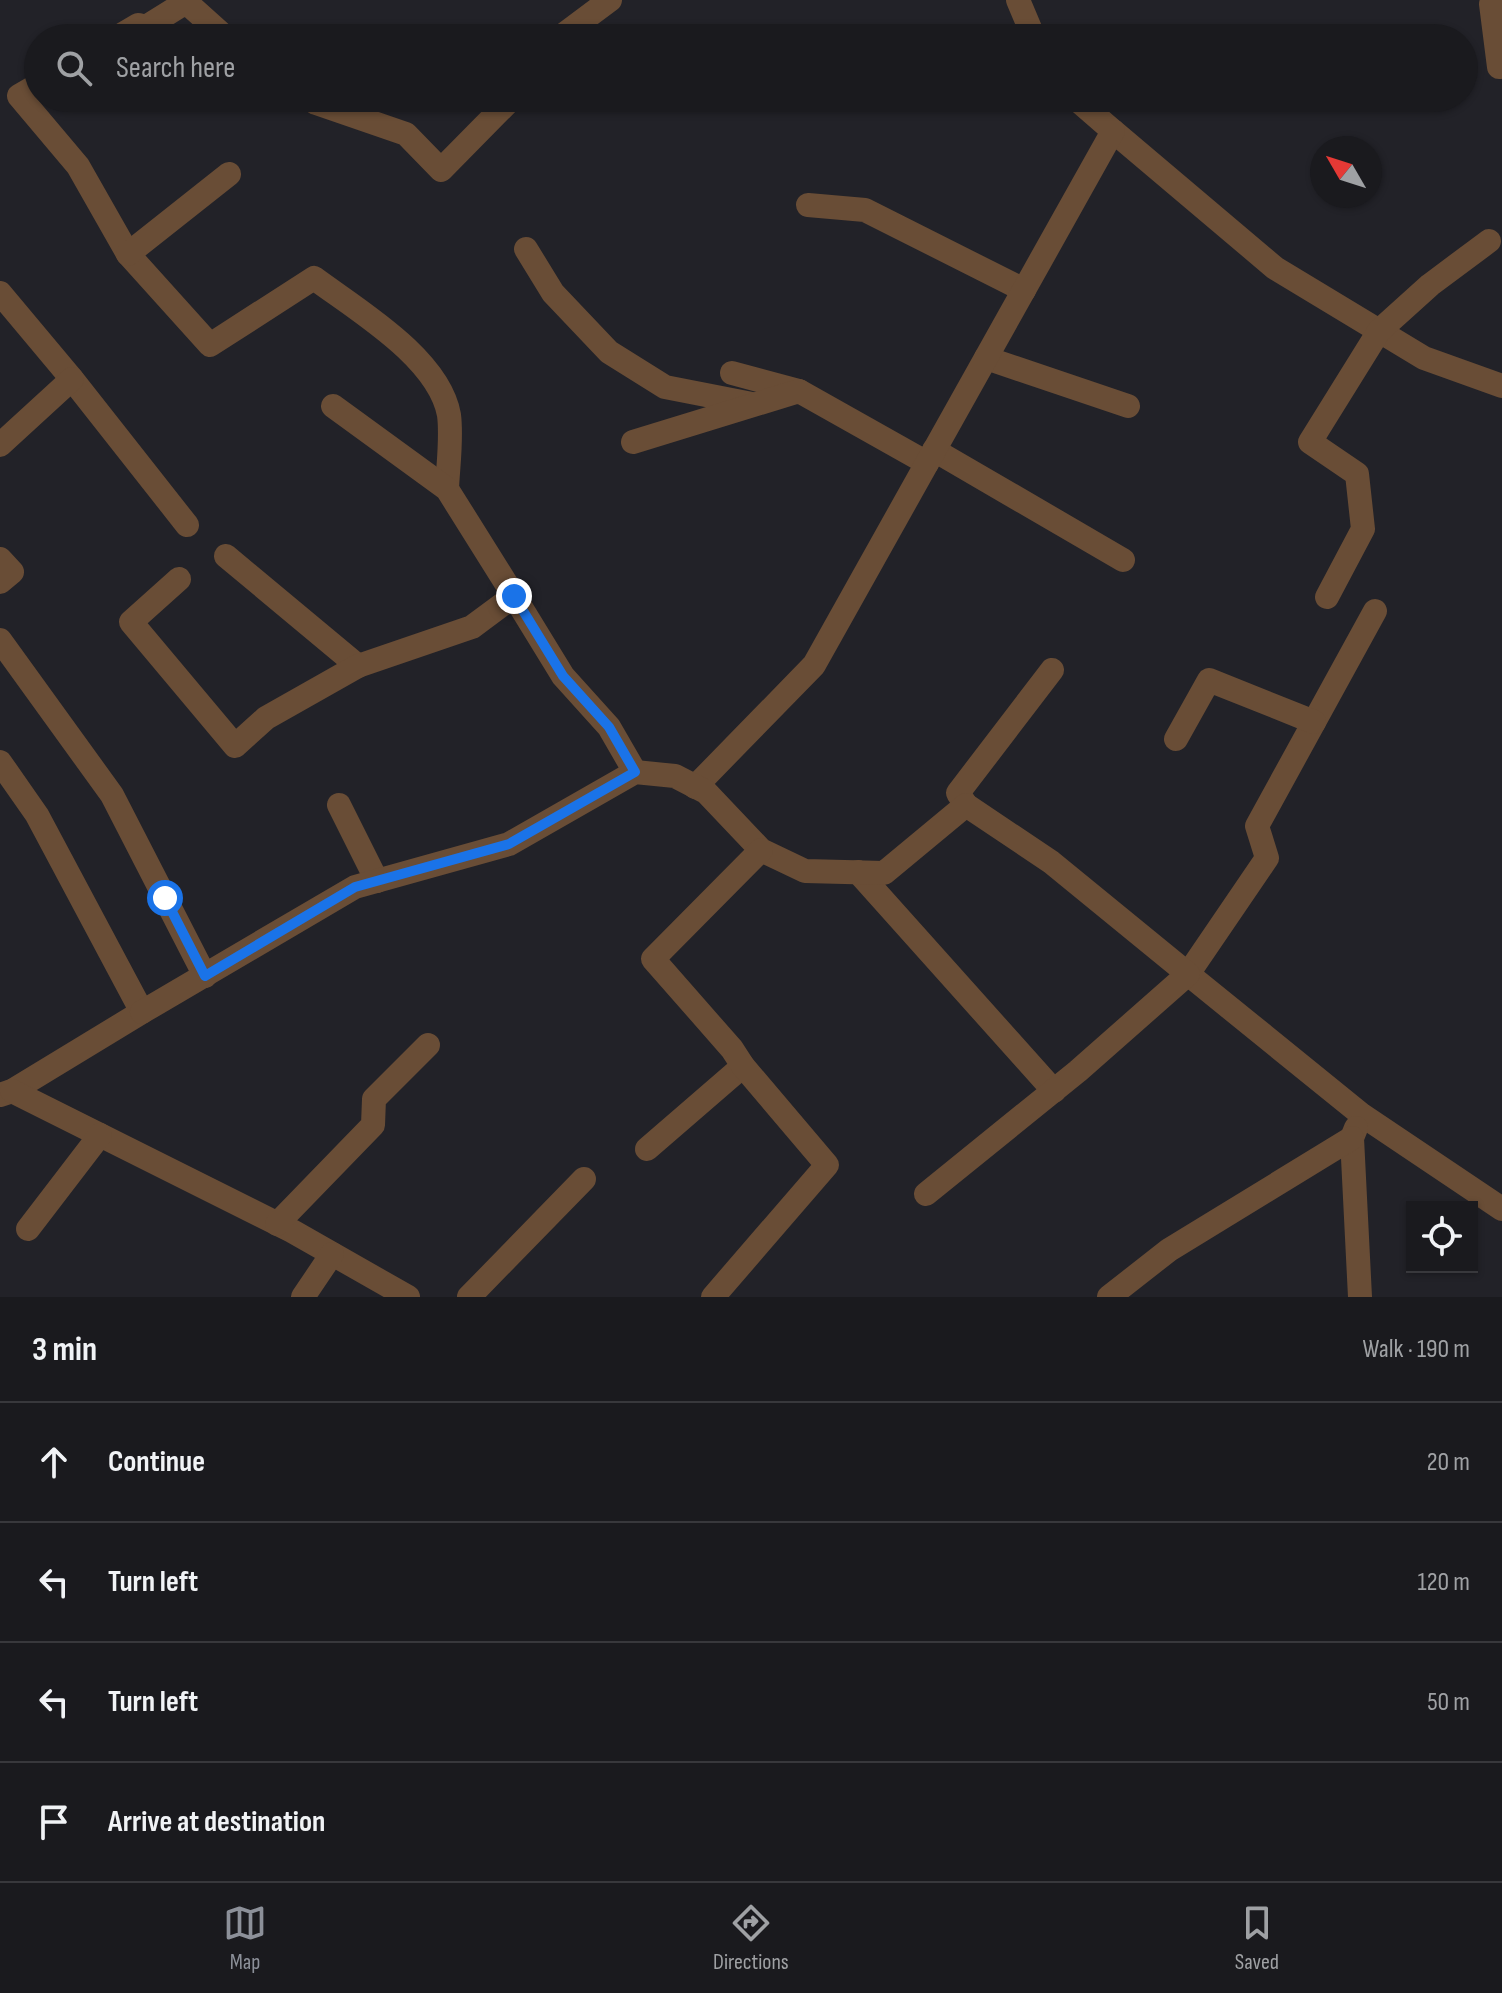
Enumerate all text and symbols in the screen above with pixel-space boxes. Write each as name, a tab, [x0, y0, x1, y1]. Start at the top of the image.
search box	[24, 24, 1478, 112]
icon: search	[52, 46, 96, 90]
text: Search here	[116, 50, 235, 86]
north arrow	[1310, 136, 1382, 208]
route end	[496, 578, 532, 614]
route start	[147, 880, 183, 916]
map controls	[1406, 1201, 1478, 1273]
button: locate	[1406, 1201, 1478, 1273]
text: 3 min	[32, 1329, 97, 1370]
text: Walk · 190 m	[1363, 1334, 1470, 1365]
icon: ahead	[32, 1440, 76, 1484]
text: Continue	[108, 1444, 205, 1480]
text: 20 m	[1427, 1447, 1470, 1478]
icon: left	[32, 1560, 76, 1604]
text: Turn left	[108, 1564, 198, 1600]
text: 120 m	[1417, 1567, 1470, 1598]
icon: left	[32, 1680, 76, 1724]
text: Turn left	[108, 1684, 198, 1720]
text: 50 m	[1427, 1687, 1470, 1718]
icon: arrive	[32, 1800, 76, 1844]
text: Arrive at destination	[108, 1804, 325, 1840]
tab: Map	[223, 1901, 267, 1976]
tab: Directions	[713, 1901, 789, 1976]
tab: Saved	[1235, 1901, 1279, 1976]

